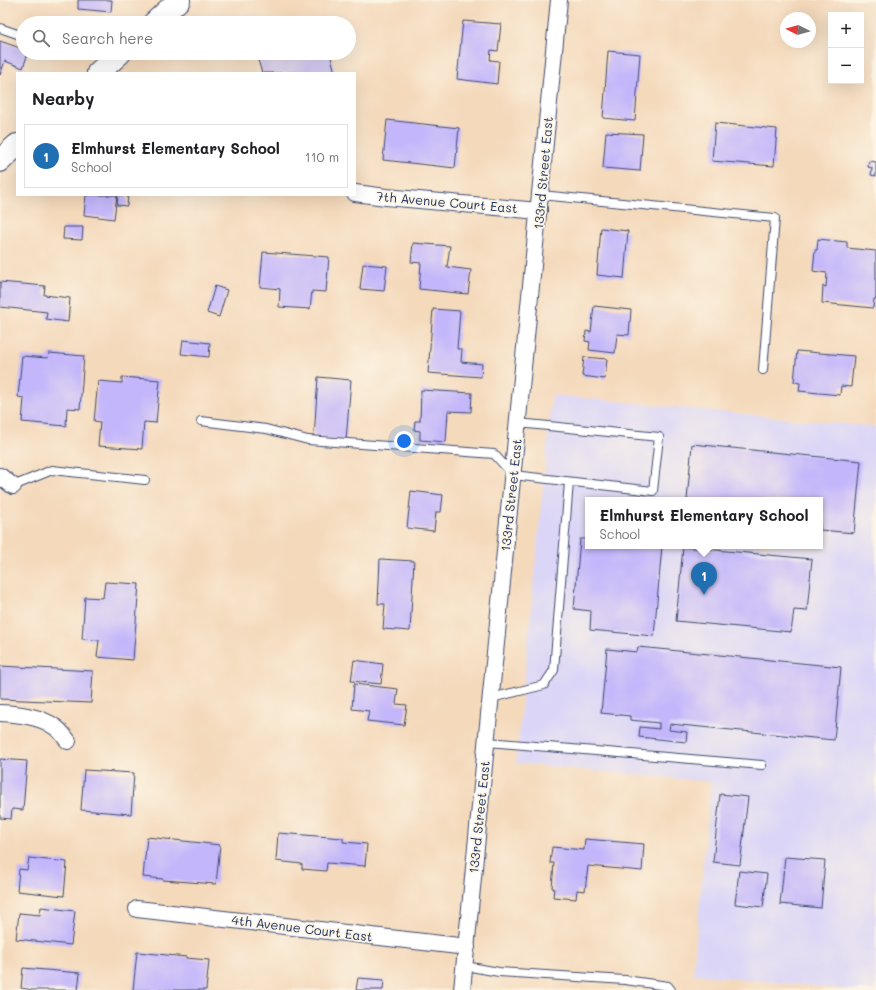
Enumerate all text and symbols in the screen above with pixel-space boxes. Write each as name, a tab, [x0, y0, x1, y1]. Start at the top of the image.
north arrow	[780, 12, 816, 48]
map controls	[828, 12, 864, 84]
button: +	[828, 12, 864, 48]
search box	[16, 16, 356, 60]
icon: search	[30, 27, 52, 49]
text: Search here	[62, 28, 153, 48]
button: −	[828, 48, 864, 84]
text: Nearby	[32, 87, 94, 109]
street label: 133rd Street East	[529, 116, 556, 230]
text: Elmhurst Elementary School	[71, 138, 280, 158]
text: 1	[43, 148, 49, 165]
text: 110 m	[305, 148, 339, 165]
text: School	[71, 158, 112, 175]
street label: 7th Avenue Court East	[376, 187, 519, 216]
your location	[394, 431, 414, 451]
street label: 133rd Street East	[496, 438, 525, 552]
popup	[585, 497, 823, 549]
text: Elmhurst Elementary School	[600, 505, 808, 525]
text: School	[600, 525, 641, 542]
pin: 1	[691, 562, 717, 595]
street label: 133rd Street East	[464, 760, 493, 874]
street label: 4th Avenue Court East	[231, 910, 374, 945]

